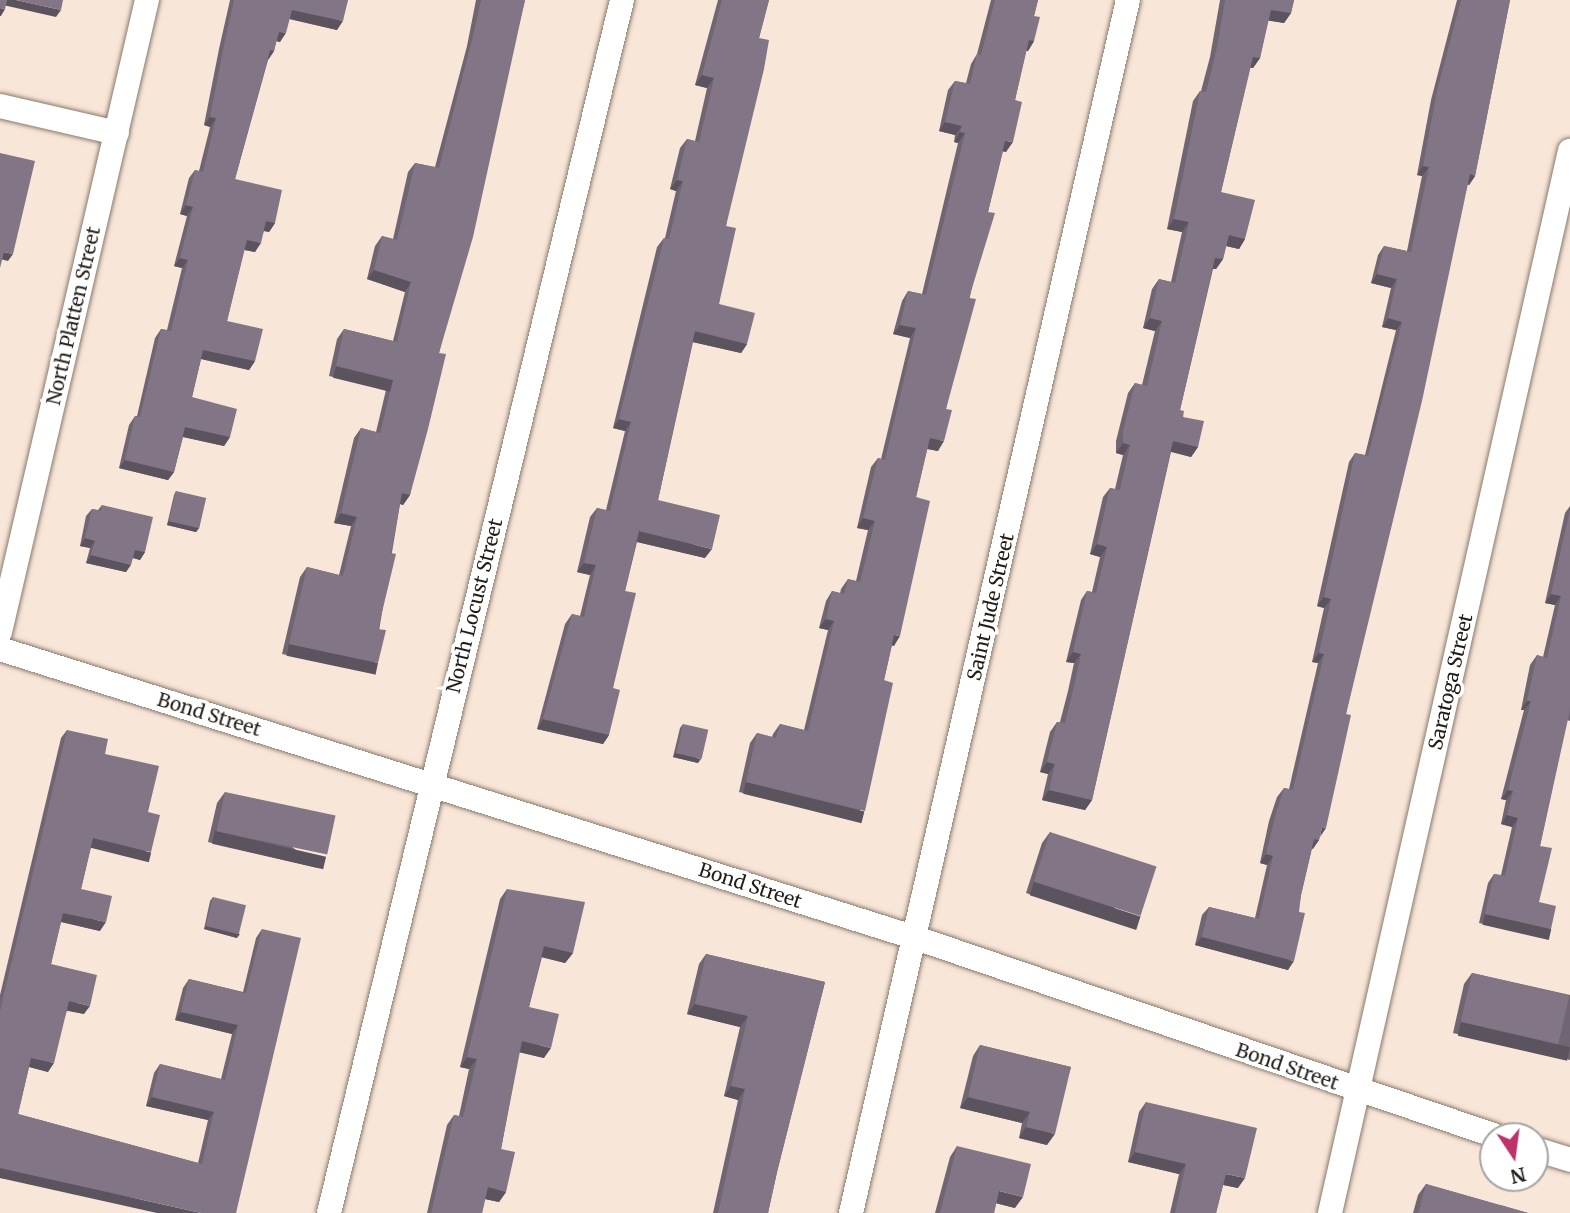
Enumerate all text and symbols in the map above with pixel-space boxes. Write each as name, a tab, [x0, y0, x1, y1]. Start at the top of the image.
street label: North Platten Street	[42, 225, 106, 407]
street label: North Locust Street	[442, 516, 508, 696]
street label: Saint Jude Street	[963, 531, 1019, 683]
street label: Saratoga Street	[1424, 612, 1478, 752]
street label: Bond Street	[154, 688, 264, 742]
street label: Bond Street	[696, 859, 804, 913]
street label: Bond Street	[1233, 1039, 1341, 1095]
north arrow	[1479, 1122, 1549, 1192]
text: N	[1508, 1162, 1528, 1189]

